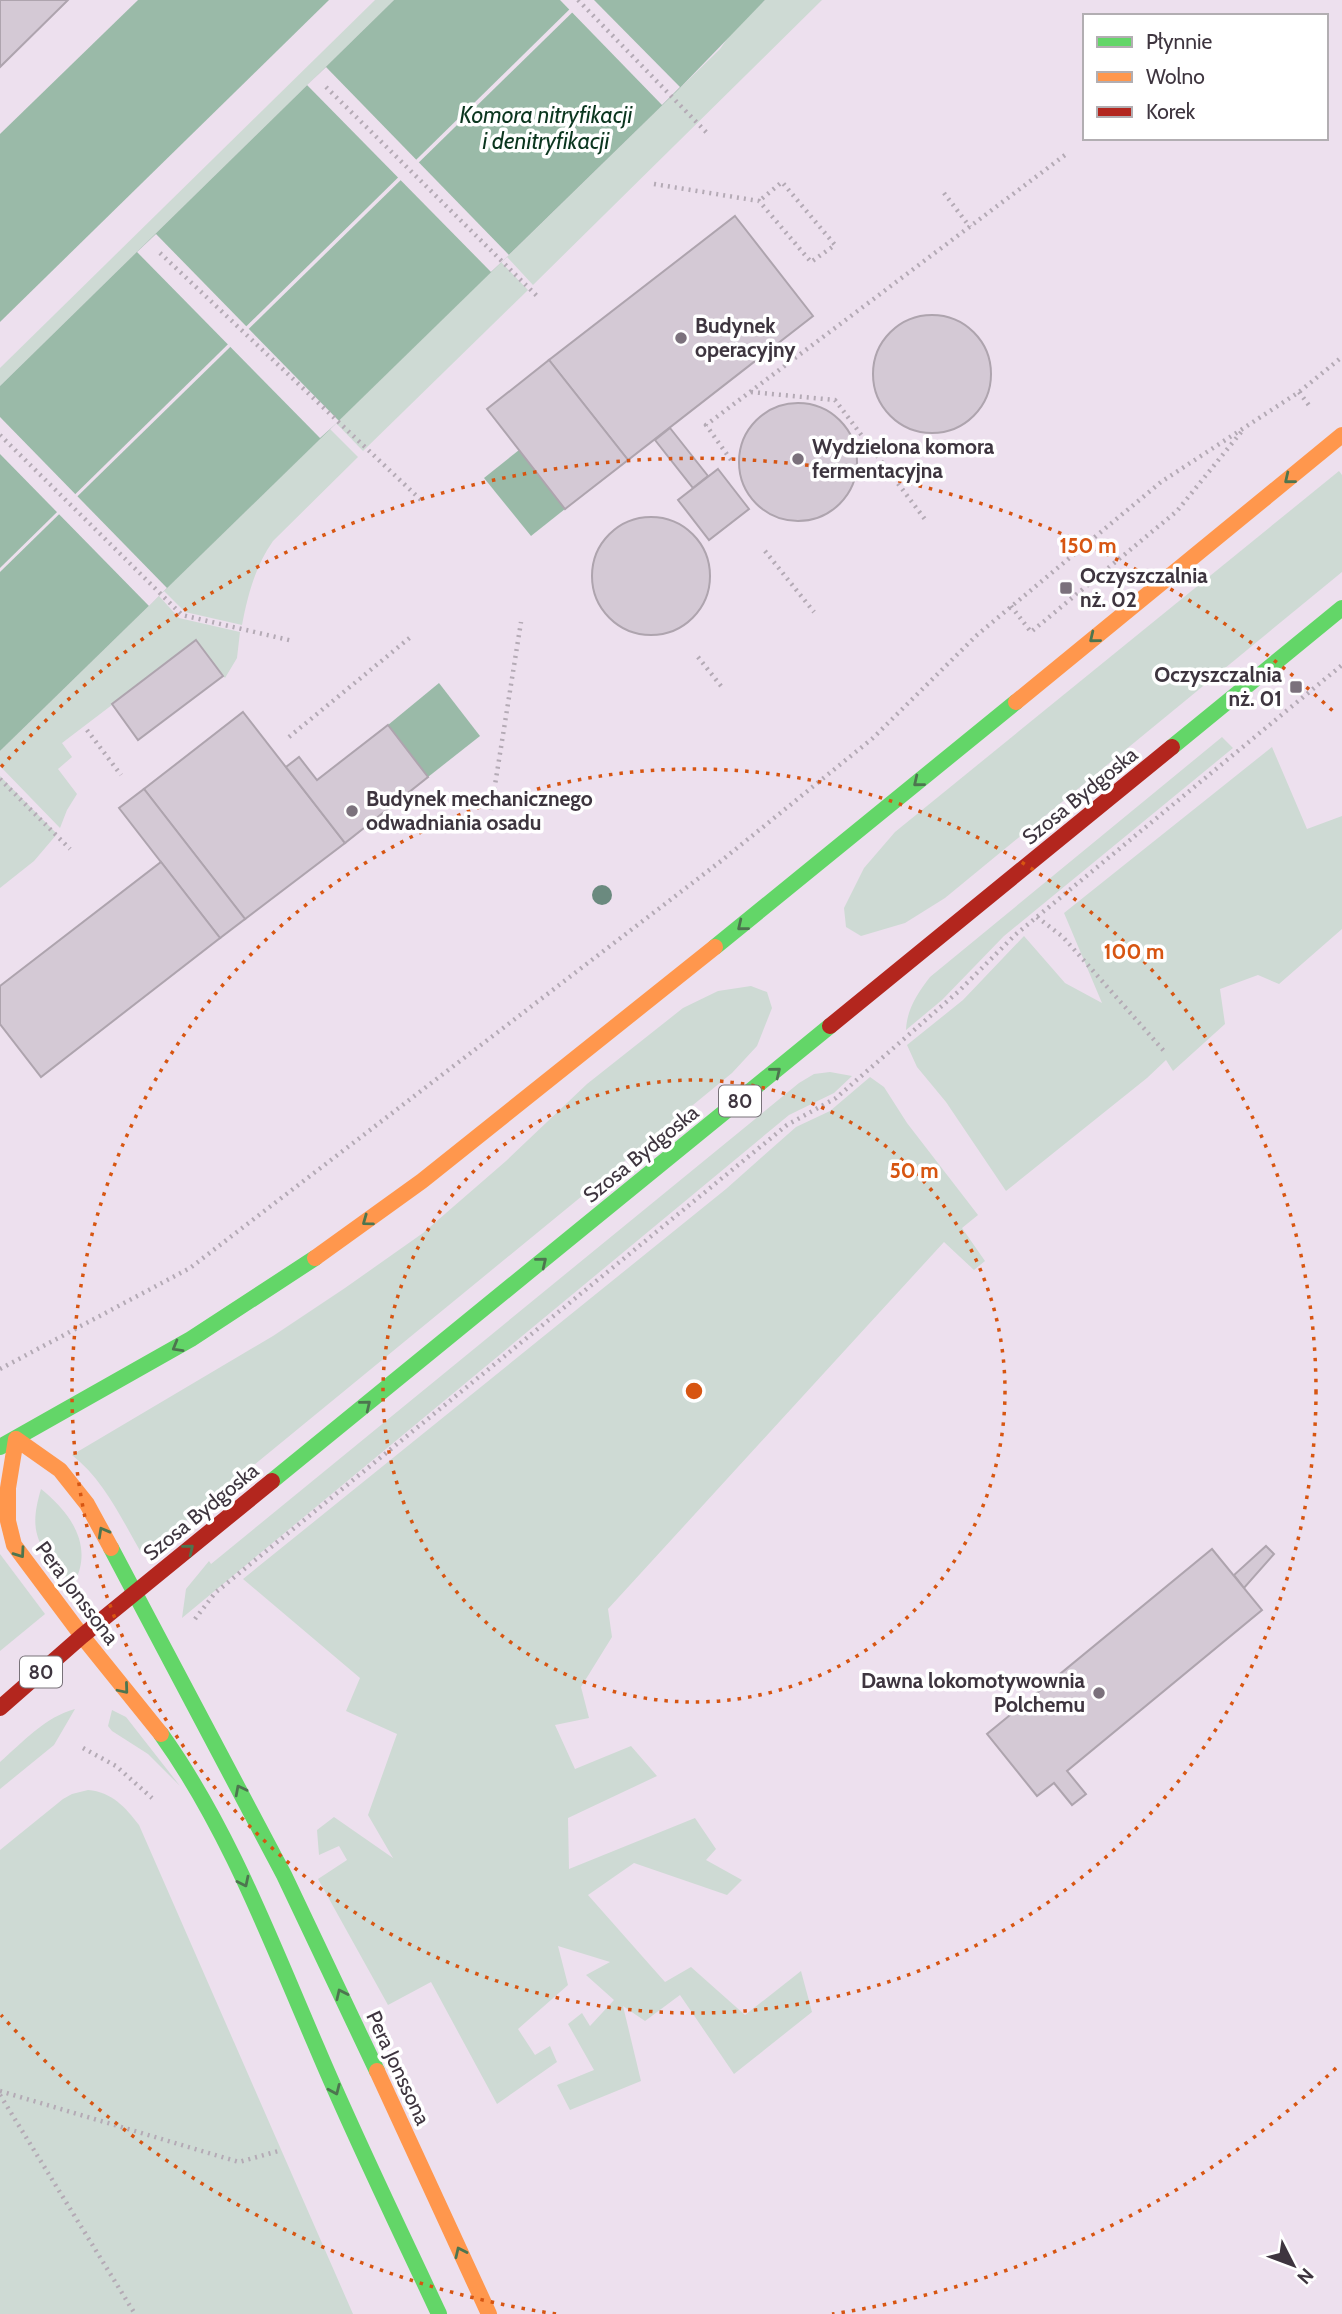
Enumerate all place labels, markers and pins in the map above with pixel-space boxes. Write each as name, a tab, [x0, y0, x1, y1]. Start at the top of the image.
place label: Budynek operacyjny	[695, 313, 796, 362]
marker: Budynek operacyjny	[673, 330, 689, 346]
place label: Wydzielona komora fermentacyjna	[812, 434, 995, 483]
marker: Wydzielona komora fermentacyjna	[790, 451, 806, 467]
place label: Oczyszczalnia nż. 02	[1080, 563, 1208, 612]
marker: Oczyszczalnia nż. 02	[1058, 580, 1074, 596]
place label: Oczyszczalnia nż. 01	[1154, 662, 1283, 711]
marker: Oczyszczalnia nż. 01	[1288, 679, 1304, 695]
place label: Budynek mechanicznego odwadniania osadu	[366, 786, 593, 835]
marker: Budynek mechanicznego odwadniania osadu	[344, 803, 360, 819]
centre of rings	[682, 1379, 706, 1403]
place label: Dawna lokomotywownia Polchemu	[861, 1668, 1086, 1717]
marker: Dawna lokomotywownia Polchemu	[1091, 1685, 1107, 1701]

